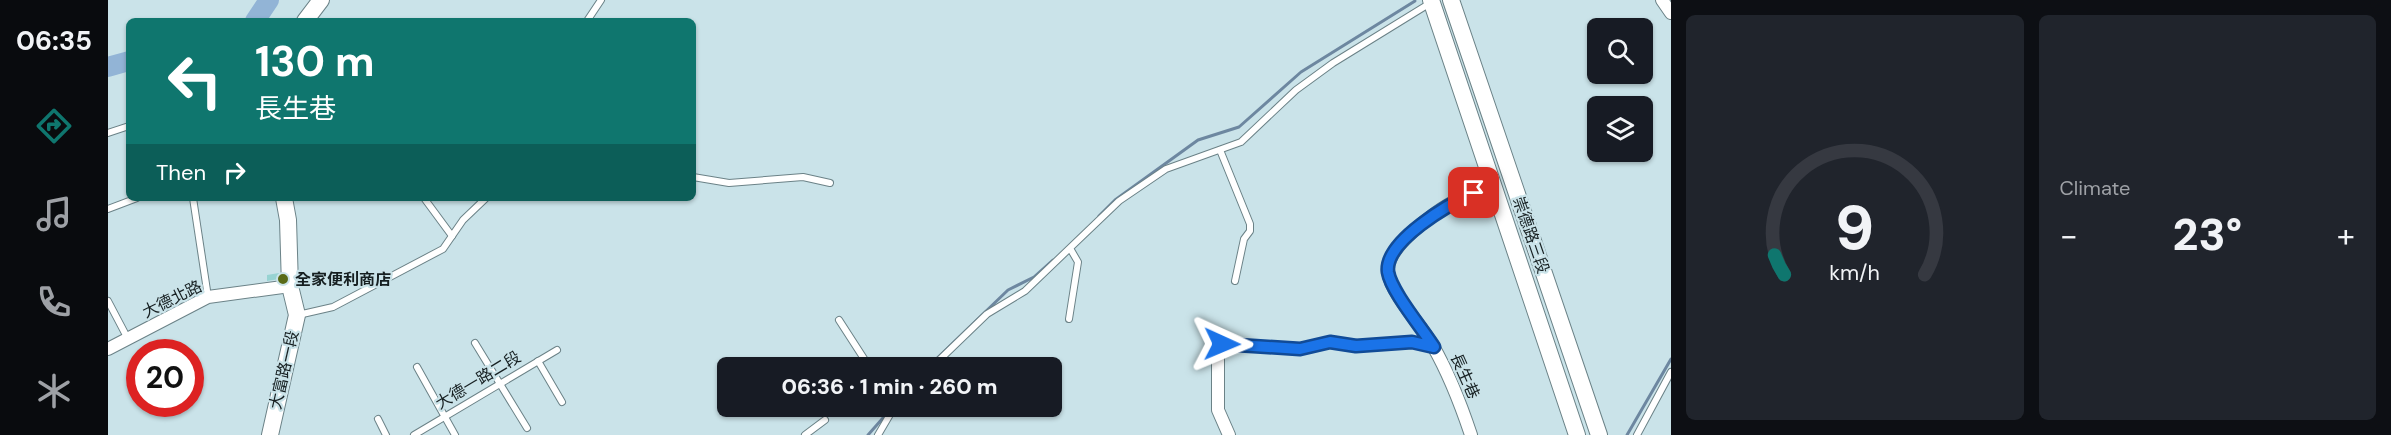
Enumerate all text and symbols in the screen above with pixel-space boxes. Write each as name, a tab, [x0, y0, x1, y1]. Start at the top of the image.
map controls	[1587, 18, 1653, 162]
button: search	[1587, 18, 1653, 84]
text: 06:35	[16, 23, 92, 58]
text: 130 m	[255, 34, 375, 89]
icon: left	[156, 42, 234, 120]
text: 長生巷	[255, 91, 336, 126]
button: layers	[1587, 96, 1653, 162]
icon: directions	[33, 105, 75, 147]
icon: right	[218, 156, 251, 189]
text: Then	[156, 158, 206, 187]
pin	[1448, 167, 1499, 218]
text: Climate	[2060, 175, 2130, 201]
icon: arrive	[1457, 176, 1490, 209]
text: 9	[1835, 187, 1875, 268]
icon: music	[33, 193, 75, 235]
street label: 崇德路三段	[1508, 194, 1554, 276]
text: 23°	[2172, 205, 2242, 264]
text: −	[2060, 214, 2078, 257]
text: +	[2337, 214, 2355, 257]
text: km/h	[1829, 259, 1880, 287]
place label: 全家便利商店	[295, 269, 391, 290]
marker: 全家便利商店	[276, 272, 290, 286]
street label: 大德北路	[139, 276, 205, 322]
icon: phone	[33, 281, 75, 323]
position arrow	[1190, 312, 1254, 376]
street label: 大富路一段	[265, 329, 303, 411]
speed limit sign: 20	[126, 339, 204, 417]
street label: 大德一路二段	[431, 346, 525, 414]
street label: 長生巷	[1446, 350, 1484, 402]
icon: climate	[33, 370, 75, 412]
text: 06:36 · 1 min · 260 m	[781, 372, 998, 401]

